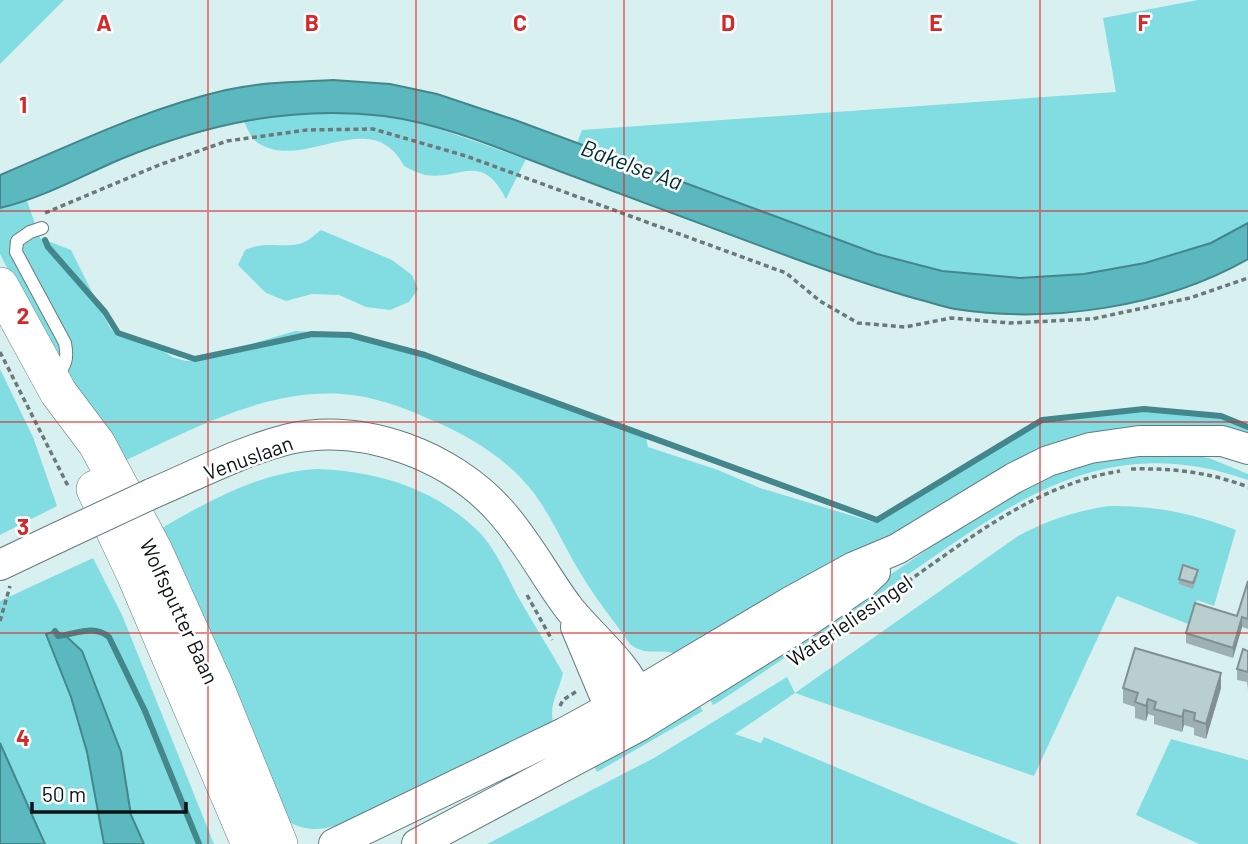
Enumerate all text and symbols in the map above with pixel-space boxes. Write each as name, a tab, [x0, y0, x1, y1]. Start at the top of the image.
text: A	[96, 8, 112, 36]
text: B	[305, 8, 319, 36]
text: C	[513, 8, 527, 36]
text: D	[721, 8, 735, 36]
text: E	[929, 8, 943, 36]
text: F	[1138, 8, 1151, 36]
text: 1	[19, 90, 27, 118]
water label: Bakelse Aa	[577, 133, 687, 195]
text: 2	[17, 301, 29, 329]
street label: Venuslaan	[200, 429, 296, 485]
text: 3	[17, 512, 29, 540]
street label: Wolfsputter Baan	[135, 534, 225, 688]
street label: Waterleliesingel	[782, 569, 916, 671]
text: 4	[16, 723, 30, 751]
scale bar	[32, 770, 186, 814]
text: 50 m	[42, 781, 86, 806]

